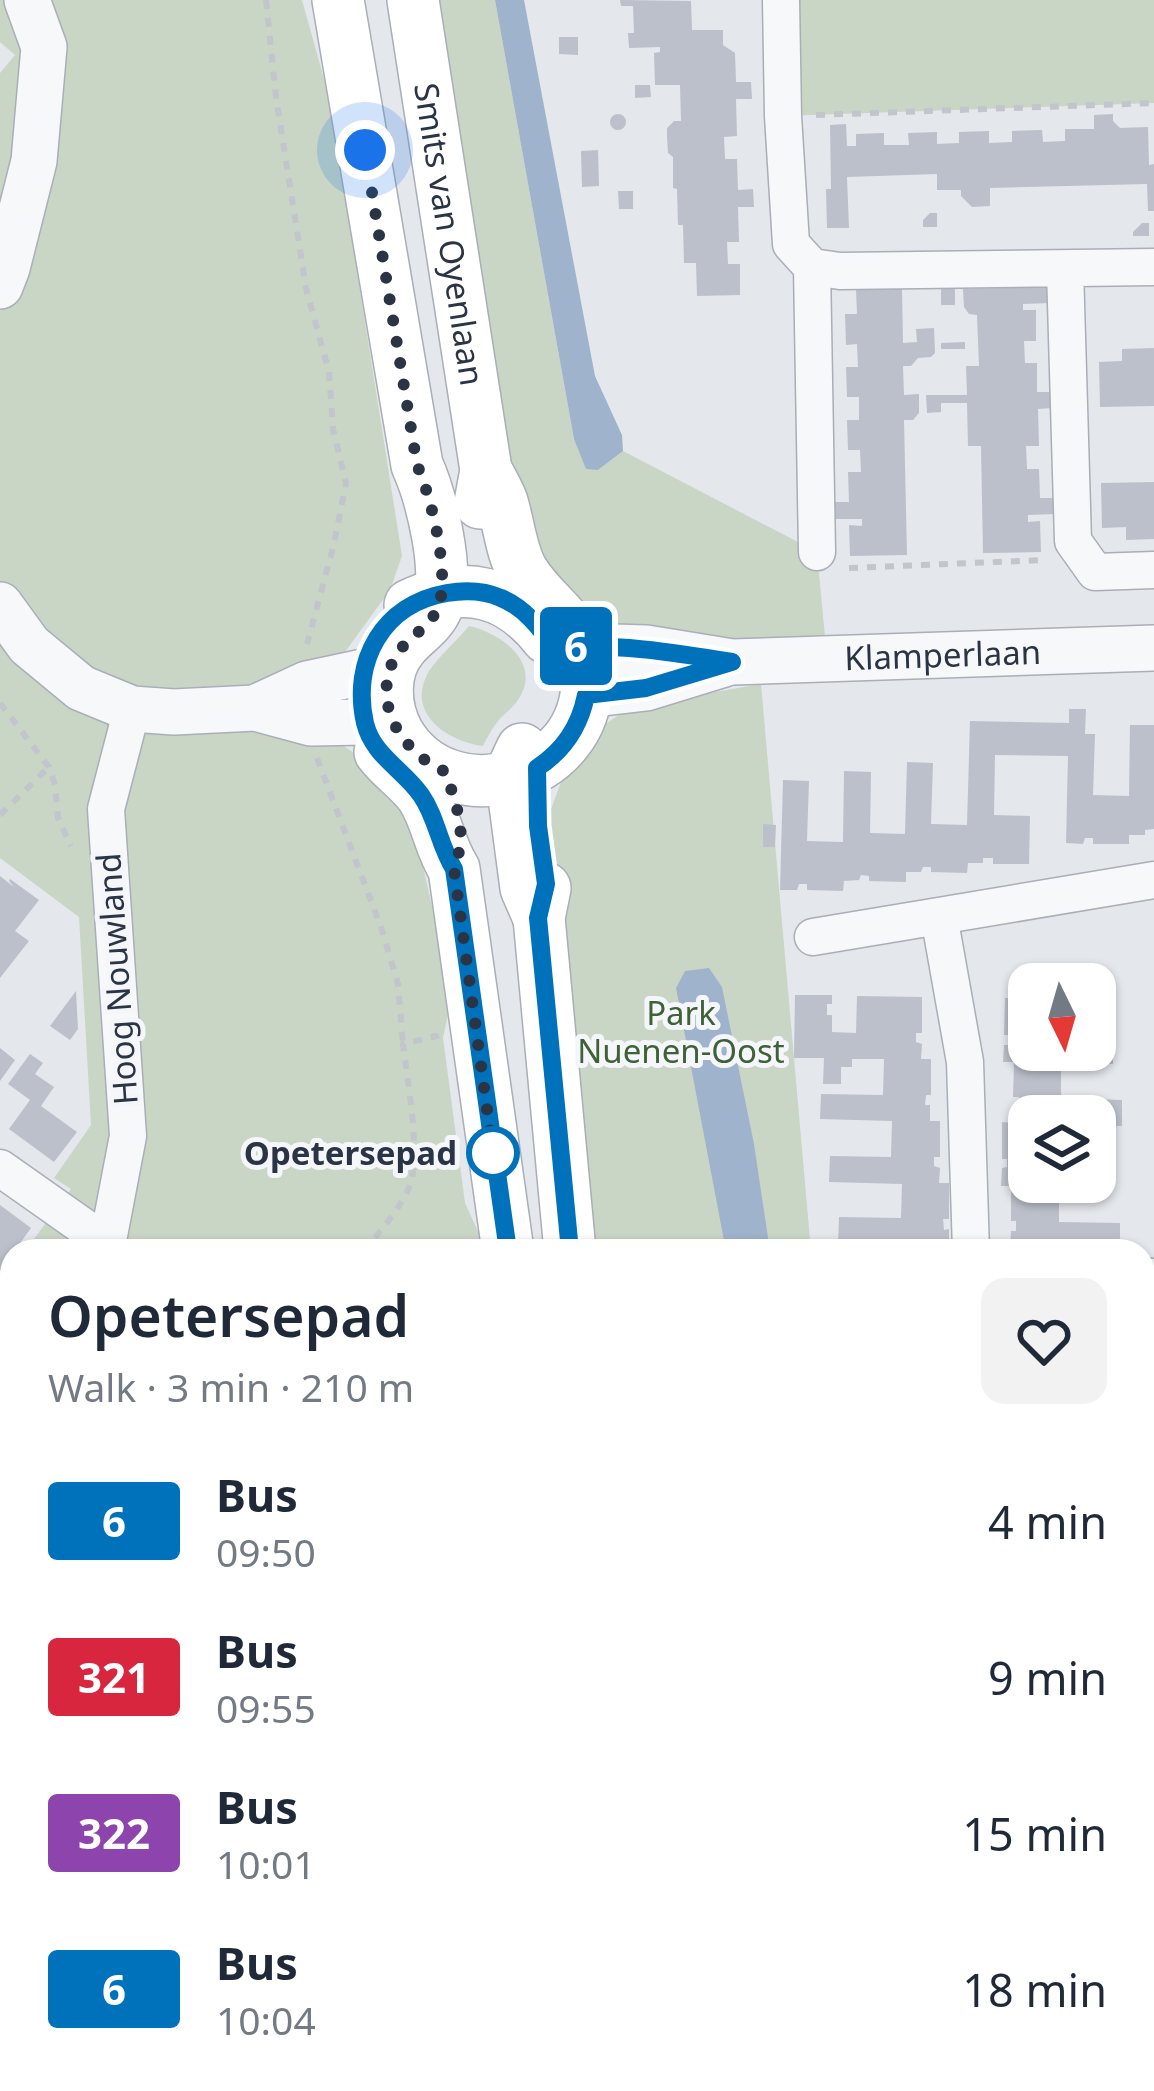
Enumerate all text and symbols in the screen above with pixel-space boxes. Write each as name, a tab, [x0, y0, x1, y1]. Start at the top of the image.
street label: Smits van Oyenlaan	[404, 80, 496, 389]
your location	[335, 120, 395, 180]
line badge: 6	[537, 607, 615, 685]
text: 6	[564, 617, 588, 674]
street label: Klamperlaan	[844, 629, 1042, 680]
street label: Hoog Nouwland	[85, 852, 148, 1106]
north arrow	[1008, 963, 1116, 1071]
map controls	[1008, 963, 1116, 1203]
park label: Park Nuenen-Oost	[577, 990, 785, 1073]
button: layers	[1008, 1095, 1116, 1203]
marker: Opetersepad	[468, 1128, 518, 1178]
place label: Opetersepad	[244, 1130, 457, 1175]
text: Opetersepad	[48, 1276, 409, 1354]
button: heart	[981, 1278, 1107, 1404]
text: Walk · 3 min · 210 m	[48, 1360, 414, 1413]
text: Bus	[216, 1464, 298, 1525]
text: 4 min	[988, 1491, 1107, 1552]
text: 6	[102, 1492, 126, 1549]
text: 09:50	[216, 1525, 316, 1578]
text: Bus	[216, 1620, 298, 1681]
text: 9 min	[988, 1647, 1107, 1708]
text: 321	[78, 1648, 150, 1705]
text: 09:55	[216, 1681, 316, 1734]
text: Bus	[216, 1776, 298, 1837]
text: 15 min	[962, 1803, 1107, 1864]
text: 322	[78, 1804, 150, 1861]
text: 10:01	[216, 1837, 316, 1890]
text: Bus	[216, 1932, 298, 1993]
text: 18 min	[962, 1959, 1107, 2020]
text: 6	[102, 1960, 126, 2017]
text: 10:04	[216, 1993, 316, 2046]

